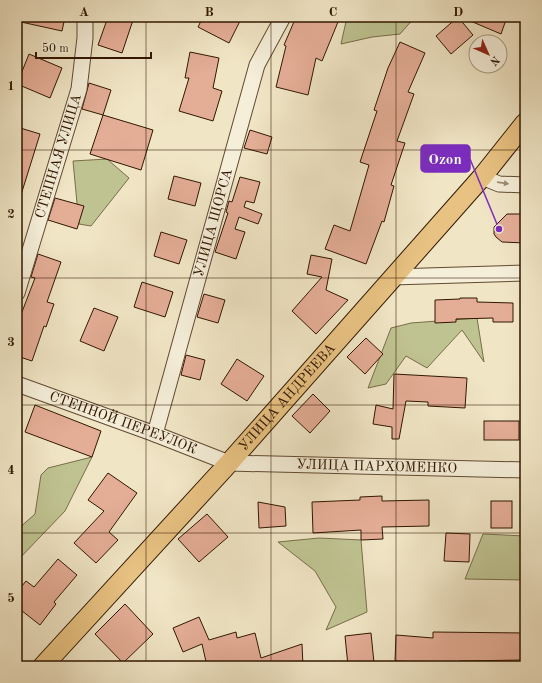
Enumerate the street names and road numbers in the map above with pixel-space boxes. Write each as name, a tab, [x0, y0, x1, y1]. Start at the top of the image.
street label: СТЕПНАЯ УЛИЦА	[33, 92, 84, 220]
street label: УЛИЦА ЩОРСА	[192, 167, 235, 278]
street label: УЛИЦА АНДРЕЕВА	[236, 341, 338, 454]
street label: СТЕПНОЙ ПЕРЕУЛОК	[47, 389, 199, 457]
street label: УЛИЦА ПАРХОМЕНКО	[296, 458, 457, 475]

